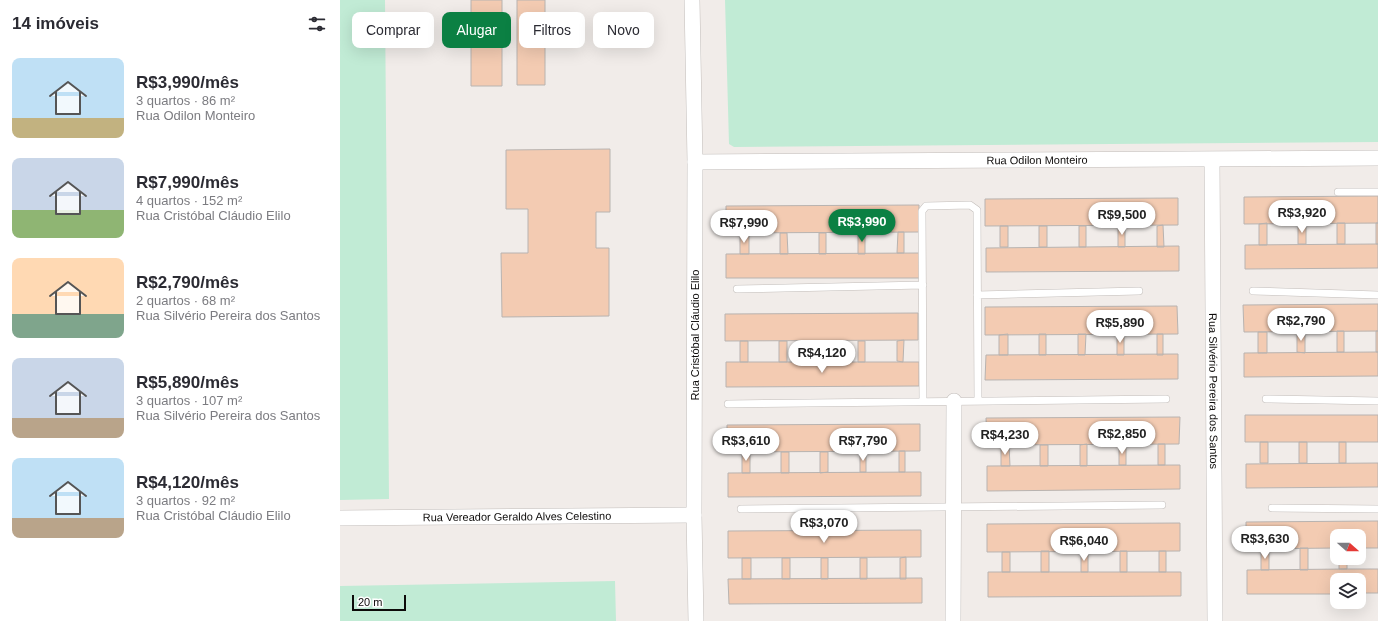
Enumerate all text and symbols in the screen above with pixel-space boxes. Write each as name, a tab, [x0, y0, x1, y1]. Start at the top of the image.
chip: Comprar	[352, 12, 434, 48]
chip: Alugar	[442, 12, 511, 48]
chip: Filtros	[519, 12, 585, 48]
chip: Novo	[593, 12, 654, 48]
icon: filters	[306, 13, 328, 35]
text: 14 imóveis	[12, 14, 99, 33]
text: R$3,990/mês	[136, 73, 239, 92]
icon: home	[44, 74, 92, 122]
text: 3 quartos · 86 m²	[136, 93, 235, 108]
text: Rua Odilon Monteiro	[136, 108, 255, 123]
street label: Rua Odilon Monteiro	[986, 154, 1088, 166]
text: R$7,990/mês	[136, 173, 239, 192]
icon: home	[44, 174, 92, 222]
text: 4 quartos · 152 m²	[136, 193, 242, 208]
pin: R$3,920	[1265, 200, 1339, 234]
pin: R$9,500	[1085, 202, 1159, 236]
text: R$3,920	[1277, 205, 1327, 220]
text: R$9,500	[1097, 207, 1147, 222]
text: Rua Cristóbal Cláudio Elilo	[136, 208, 291, 223]
pin: R$3,990	[825, 209, 899, 243]
pin: R$7,990	[707, 210, 781, 244]
text: R$3,990	[837, 214, 887, 229]
text: R$7,990	[719, 215, 769, 230]
street label: Rua Cristóbal Cláudio Elilo	[689, 270, 701, 400]
text: R$2,790/mês	[136, 273, 239, 292]
icon: home	[44, 274, 92, 322]
text: 2 quartos · 68 m²	[136, 293, 235, 308]
text: Rua Silvério Pereira dos Santos	[136, 308, 320, 323]
pin: R$2,790	[1264, 308, 1338, 342]
pin: R$5,890	[1083, 310, 1157, 344]
street label: Rua Silvério Pereira dos Santos	[1207, 313, 1220, 470]
text: R$2,790	[1276, 313, 1326, 328]
text: R$5,890	[1095, 315, 1145, 330]
pin: R$4,120	[785, 340, 859, 374]
text: R$4,120	[797, 345, 847, 360]
text: R$5,890/mês	[136, 373, 239, 392]
icon: home	[44, 374, 92, 422]
text: 3 quartos · 107 m²	[136, 393, 242, 408]
text: Rua Silvério Pereira dos Santos	[136, 408, 320, 423]
pin: R$2,850	[1085, 421, 1159, 455]
pin: R$4,230	[968, 422, 1042, 456]
text: R$2,850	[1097, 426, 1147, 441]
text: R$4,230	[980, 427, 1030, 442]
pin: R$3,610	[709, 428, 783, 462]
pin: R$7,790	[826, 428, 900, 462]
text: R$3,610	[721, 433, 771, 448]
text: R$7,790	[838, 433, 888, 448]
text: R$4,120/mês	[136, 473, 239, 492]
icon: home	[44, 474, 92, 522]
text: 3 quartos · 92 m²	[136, 493, 235, 508]
text: Rua Cristóbal Cláudio Elilo	[136, 508, 291, 523]
street label: Rua Vereador Geraldo Alves Celestino	[423, 510, 611, 523]
pin: R$3,070	[787, 510, 861, 544]
text: R$3,070	[799, 515, 849, 530]
pin: R$3,630	[1228, 526, 1302, 560]
pin: R$6,040	[1047, 528, 1121, 562]
north arrow	[1330, 529, 1366, 565]
map controls	[1330, 529, 1366, 609]
text: R$3,630	[1240, 531, 1290, 546]
text: R$6,040	[1059, 533, 1109, 548]
button: layers	[1330, 573, 1366, 609]
scale bar	[352, 593, 406, 612]
text: 20 m	[358, 596, 382, 608]

